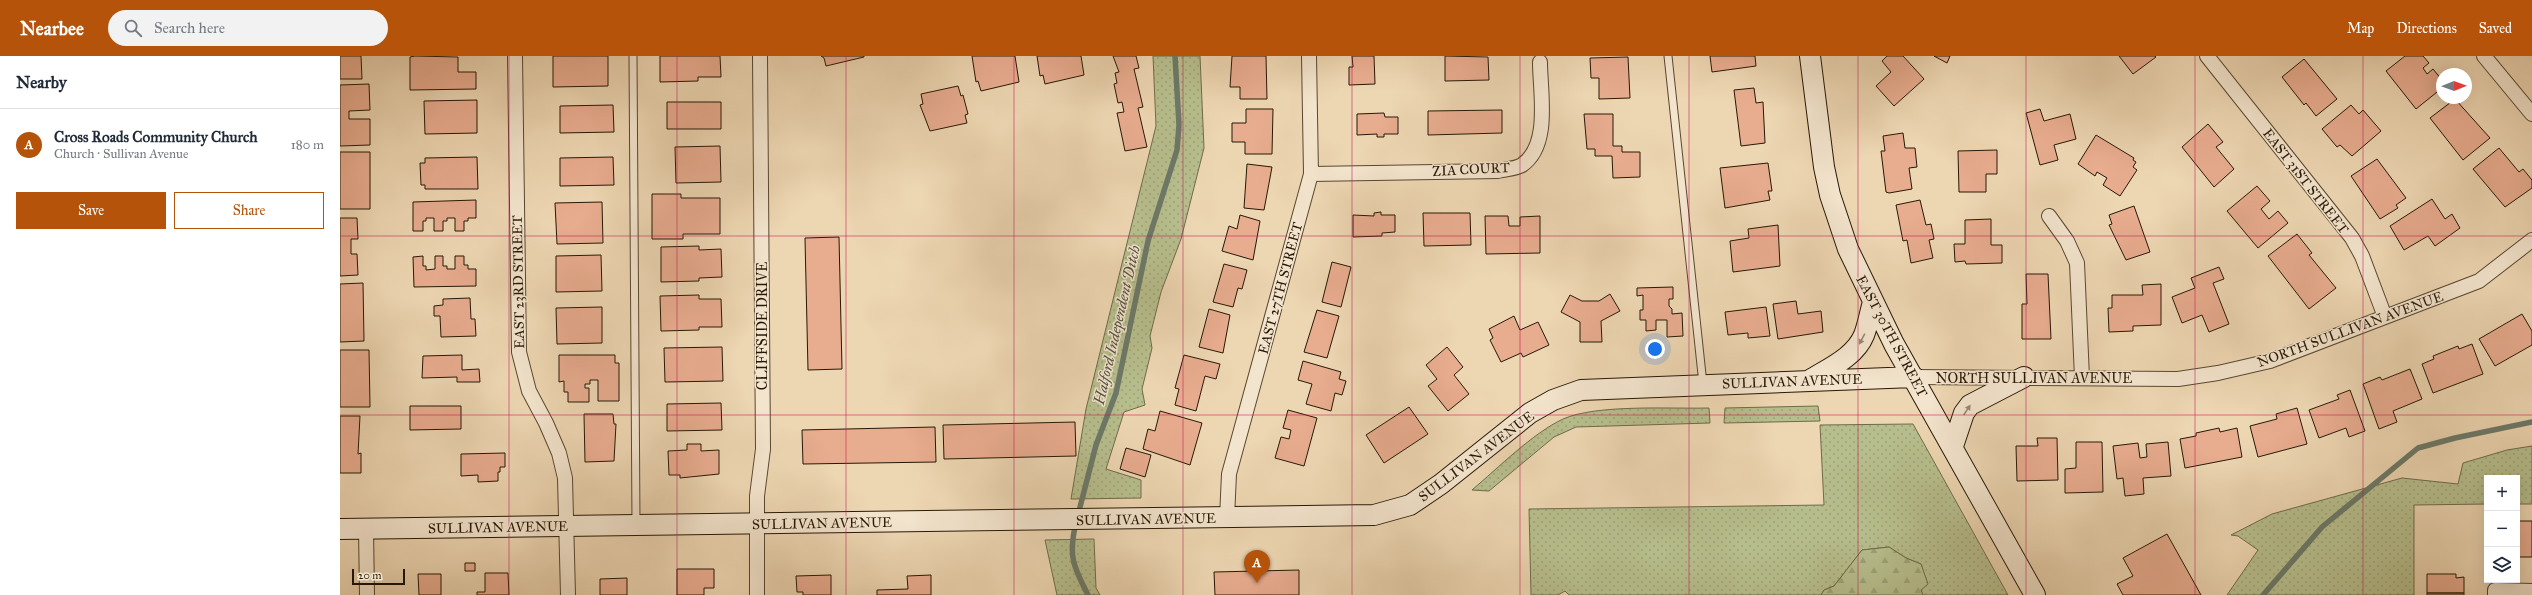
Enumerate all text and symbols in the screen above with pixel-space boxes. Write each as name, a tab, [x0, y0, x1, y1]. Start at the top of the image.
search box	[108, 10, 388, 46]
text: Nearbee	[20, 17, 84, 40]
icon: search	[122, 17, 144, 39]
text: Search here	[154, 19, 225, 37]
text: Map	[2347, 20, 2374, 37]
text: Directions	[2396, 20, 2457, 37]
text: Saved	[2479, 20, 2512, 37]
north arrow	[2436, 68, 2472, 104]
text: Nearby	[16, 72, 67, 93]
street label: EAST 31ST STREET	[2259, 125, 2352, 238]
text: Cross Roads Community Church	[54, 128, 258, 146]
text: A	[25, 137, 33, 153]
text: 180 m	[291, 137, 324, 153]
text: Church · Sullivan Avenue	[54, 146, 188, 162]
street label: ZIA COURT	[1432, 159, 1511, 180]
button: Save	[16, 192, 166, 229]
button: Share	[174, 192, 324, 229]
street label: EAST 23RD STREET	[509, 215, 528, 349]
street label: EAST 27TH STREET	[1255, 220, 1306, 356]
water label: Halford Independent Ditch	[1090, 243, 1145, 408]
street label: CLIFFSIDE DRIVE	[754, 262, 771, 390]
street label: EAST 30TH STREET	[1852, 272, 1931, 401]
street label: NORTH SULLIVAN AVENUE	[2255, 288, 2445, 371]
one-way arrow	[1858, 333, 1865, 345]
your location	[1645, 339, 1665, 359]
street label: NORTH SULLIVAN AVENUE	[1936, 370, 2132, 387]
street label: SULLIVAN AVENUE	[1722, 371, 1862, 392]
one-way arrow	[1963, 405, 1971, 416]
street label: SULLIVAN AVENUE	[1415, 407, 1537, 505]
map controls	[2484, 475, 2520, 583]
button: +	[2484, 475, 2520, 511]
street label: SULLIVAN AVENUE	[1076, 510, 1216, 529]
button: −	[2484, 511, 2520, 547]
street label: SULLIVAN AVENUE	[752, 514, 892, 533]
street label: SULLIVAN AVENUE	[428, 518, 568, 537]
button: layers	[2484, 547, 2520, 583]
pin: A	[1244, 550, 1270, 583]
scale bar	[352, 567, 405, 586]
text: 20 m	[358, 569, 381, 582]

